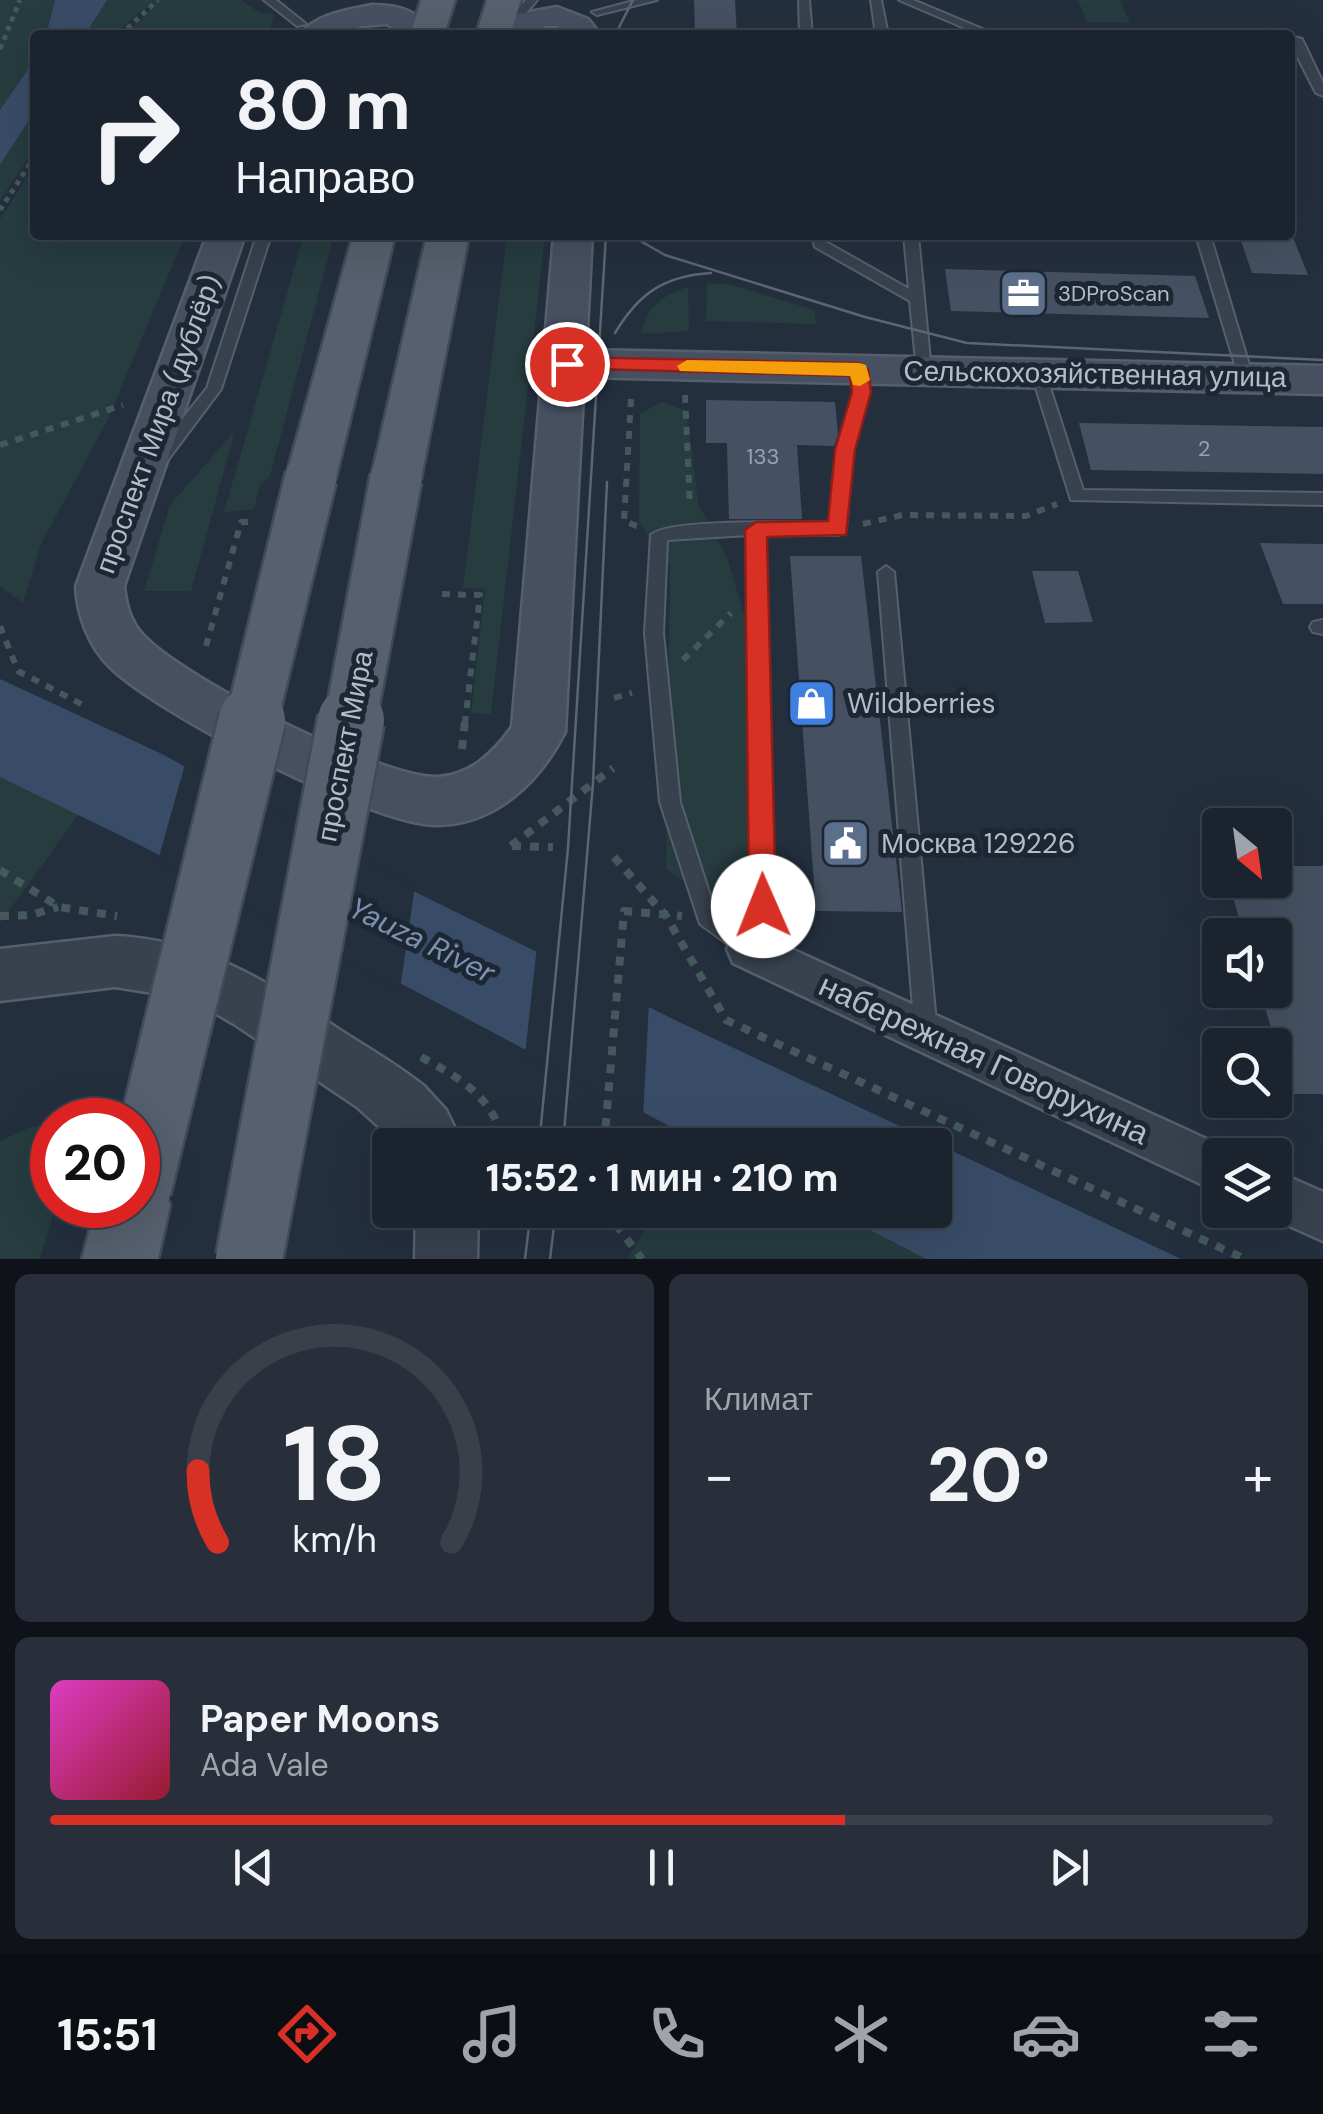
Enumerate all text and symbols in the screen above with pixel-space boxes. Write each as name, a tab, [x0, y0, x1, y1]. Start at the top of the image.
text: 80 m	[235, 60, 411, 151]
icon: right	[70, 70, 200, 200]
text: Направо	[235, 148, 415, 207]
office icon: 3DProScan	[997, 267, 1049, 319]
street label: проспект Мира (дублёр)	[87, 270, 229, 578]
place label: 3DProScan	[1058, 279, 1170, 308]
pin	[525, 322, 610, 407]
icon: arrive	[540, 337, 595, 392]
street label: Сельскохозяйственная улица	[903, 352, 1287, 396]
house number: 2	[1198, 434, 1210, 463]
house number: 133	[747, 442, 779, 471]
street label: проспект Мира	[308, 647, 382, 845]
shop icon: Wildberries	[786, 677, 838, 729]
place label: Wildberries	[847, 685, 995, 722]
north arrow	[1202, 808, 1292, 898]
map controls	[1202, 808, 1292, 1228]
public building icon: Москва 129226	[820, 817, 872, 869]
place label: Москва 129226	[881, 825, 1076, 862]
position arrow	[711, 854, 815, 958]
water label: Yauza River	[343, 888, 502, 992]
button: sound	[1202, 918, 1292, 1008]
street label: набережная Говорухина	[812, 964, 1156, 1154]
button: search	[1202, 1028, 1292, 1118]
speed limit sign: 20	[30, 1098, 160, 1228]
button: layers	[1202, 1138, 1292, 1228]
text: 15:52 · 1 мин · 210 m	[486, 1153, 838, 1203]
text: Климат	[704, 1378, 813, 1420]
text: 18	[283, 1397, 386, 1532]
text: 20°	[927, 1427, 1050, 1524]
text: −	[704, 1440, 734, 1512]
text: +	[1243, 1440, 1273, 1512]
text: km/h	[292, 1517, 377, 1563]
text: Paper Moons	[200, 1694, 440, 1744]
text: Ada Vale	[200, 1744, 329, 1786]
icon: previous	[226, 1840, 281, 1895]
icon: pause	[634, 1840, 689, 1895]
icon: next	[1042, 1840, 1097, 1895]
icon: directions	[272, 1999, 342, 2069]
icon: music	[457, 1999, 527, 2069]
icon: phone	[642, 1999, 712, 2069]
icon: climate	[826, 1999, 896, 2069]
icon: car	[1011, 1999, 1081, 2069]
icon: filters	[1196, 1999, 1266, 2069]
text: 15:51	[57, 2005, 158, 2064]

